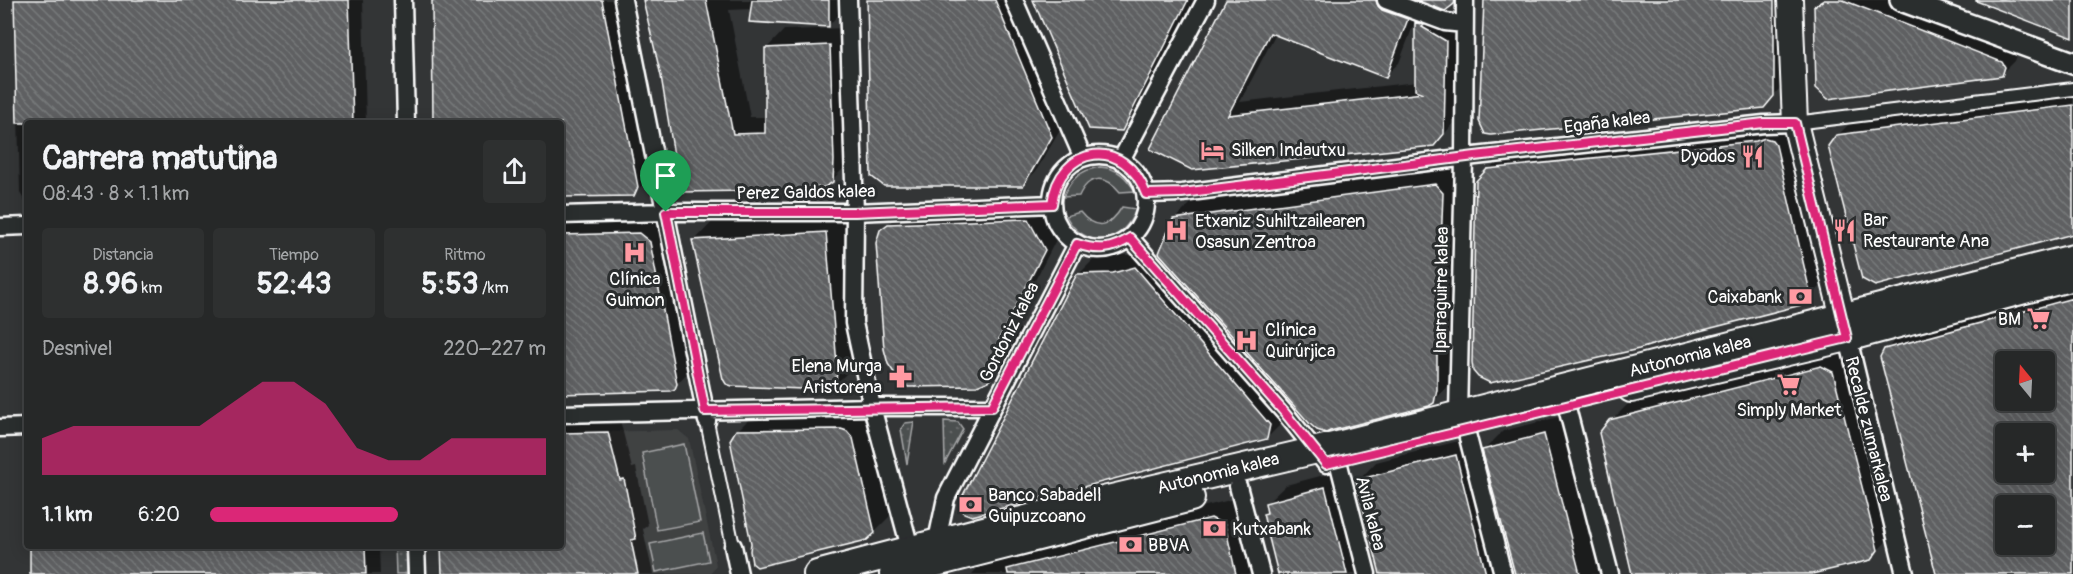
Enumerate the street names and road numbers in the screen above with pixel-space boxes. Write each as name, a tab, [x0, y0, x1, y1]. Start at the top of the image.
street label: Egaña kalea	[1563, 106, 1652, 139]
street label: Perez Galdos kalea	[736, 180, 876, 205]
street label: Iparraguirre kalea	[1429, 226, 1454, 354]
street label: Gordoniz kalea	[974, 278, 1045, 386]
street label: Autonomia kalea	[1627, 330, 1754, 383]
street label: Recalde zumarkalea	[1839, 354, 1898, 504]
street label: Autonomia kalea	[1155, 447, 1282, 500]
street label: Avila kalea	[1350, 474, 1391, 553]

